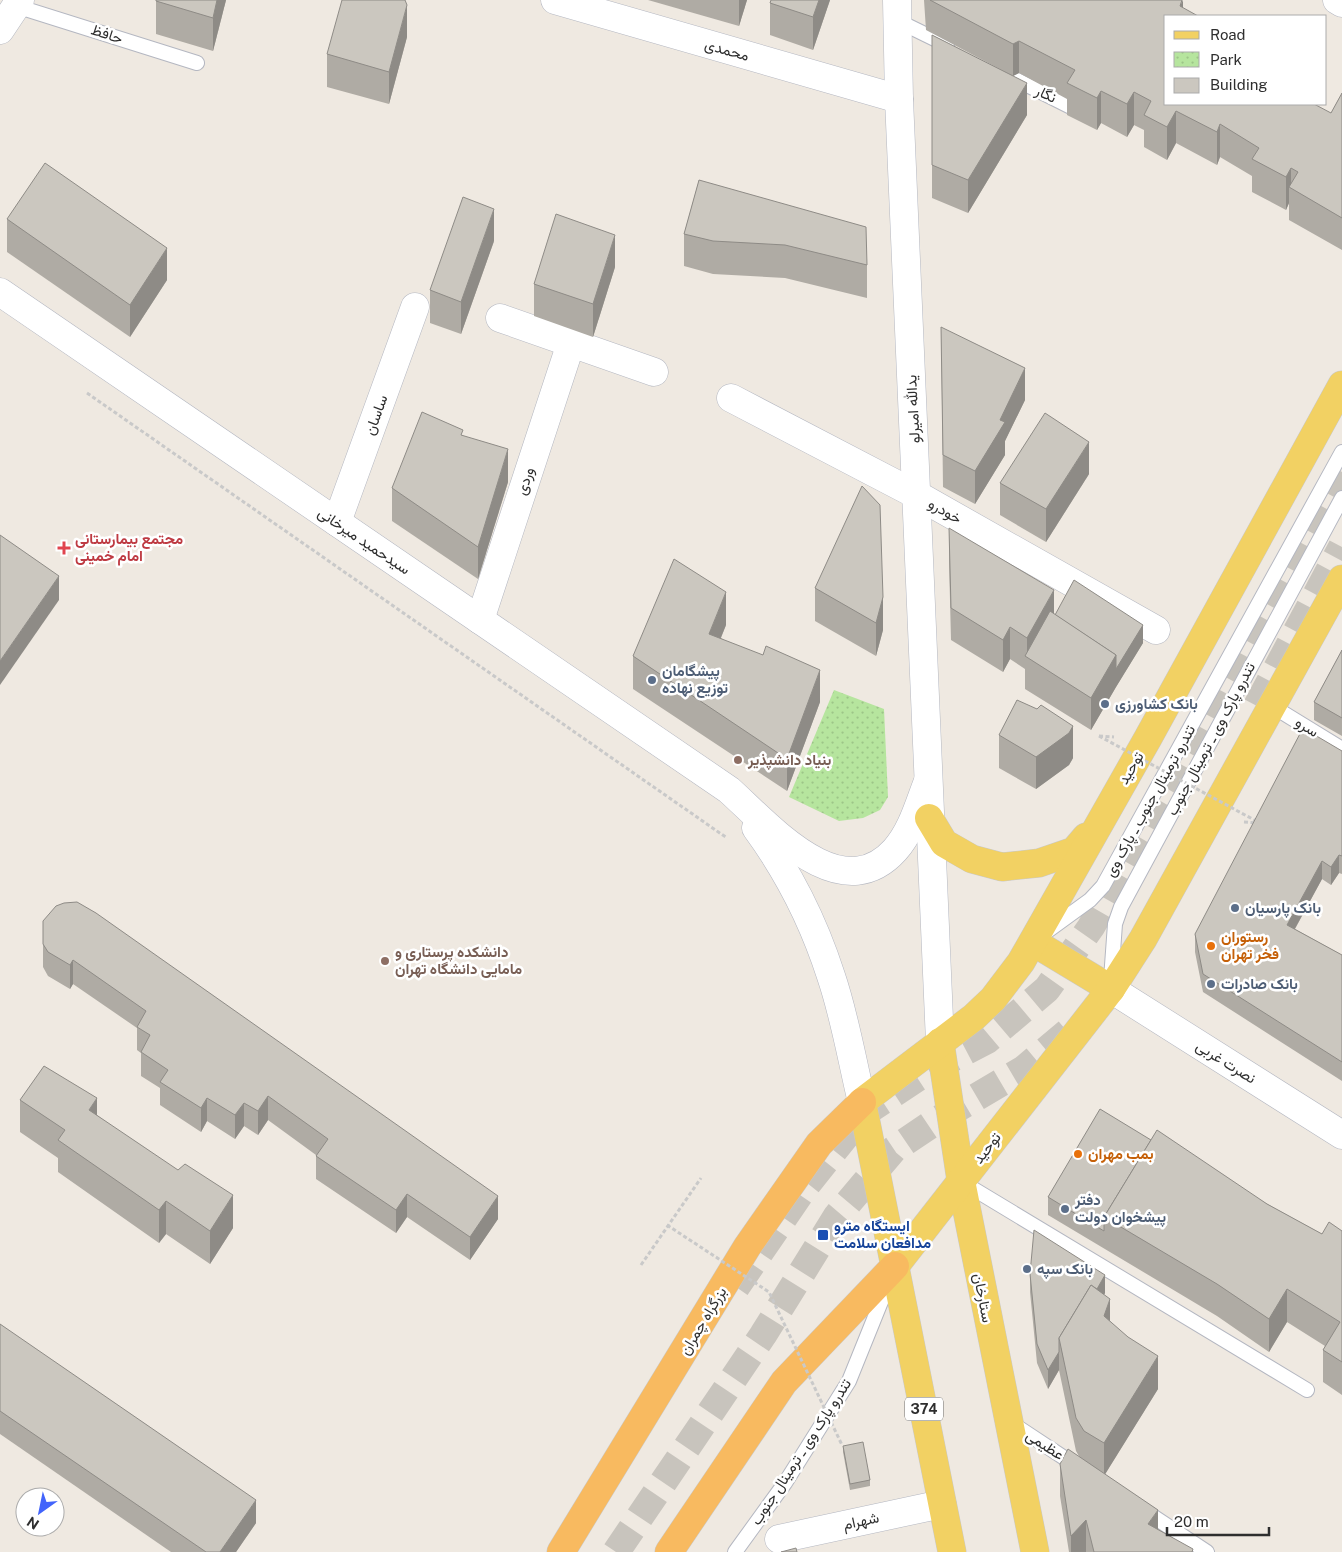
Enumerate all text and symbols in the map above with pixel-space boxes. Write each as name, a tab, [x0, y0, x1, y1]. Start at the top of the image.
legend	[1164, 15, 1327, 105]
street label: حافظ	[89, 20, 125, 47]
text: Road	[1210, 26, 1246, 43]
street label: محمدی	[702, 35, 751, 66]
text: Park	[1210, 51, 1242, 68]
text: Building	[1210, 76, 1268, 93]
street label: نگار	[1032, 81, 1059, 107]
street label: یدالله امیرلو	[902, 374, 924, 444]
street label: ساسان	[360, 392, 392, 438]
street label: وردی	[512, 465, 539, 498]
street label: خودرو	[925, 494, 965, 528]
street label: سیدحمید میرخانی	[314, 503, 414, 579]
place label: مجتمع بیمارستانی امام خمینی	[75, 530, 183, 566]
marker: مجتمع بیمارستانی امام خمینی	[57, 541, 71, 555]
street label: تندرو پارک وی ـ ترمینال جنوب	[1163, 659, 1260, 819]
place label: پیشگامان توزیع نهاده	[662, 662, 728, 698]
marker: پیشگامان توزیع نهاده	[646, 674, 658, 686]
place label: بانک کشاورزی	[1115, 695, 1198, 713]
marker: بانک کشاورزی	[1099, 698, 1111, 710]
street label: سرو	[1292, 713, 1322, 741]
street label: تندرو ترمینال جنوب ـ پارک وی	[1101, 722, 1200, 881]
street label: توحید	[1114, 748, 1148, 788]
place label: بنیاد دانشپذیر	[747, 751, 831, 770]
marker: بنیاد دانشپذیر	[732, 754, 744, 766]
place label: بانک پارسیان	[1245, 899, 1321, 918]
marker: بانک پارسیان	[1229, 902, 1241, 914]
place label: رستوران فخر تهران	[1221, 928, 1279, 963]
marker: رستوران فخر تهران	[1205, 940, 1217, 952]
place label: دانشکده پرستاری و مامایی دانشگاه تهران	[395, 943, 522, 978]
marker: دانشکده پرستاری و مامایی دانشگاه تهران	[379, 955, 391, 967]
place label: بانک صادرات	[1221, 975, 1298, 993]
marker: بانک صادرات	[1205, 978, 1217, 990]
street label: نصرت غربی	[1192, 1037, 1259, 1088]
street label: توحید	[969, 1128, 1005, 1167]
place label: بمب مهران	[1088, 1145, 1154, 1163]
marker: بمب مهران	[1072, 1148, 1084, 1160]
place label: دفتر پیشخوان دولت	[1074, 1191, 1166, 1227]
marker: دفتر پیشخوان دولت	[1059, 1203, 1071, 1215]
place label: ایستگاه مترو مدافعان سلامت	[834, 1217, 931, 1251]
marker: ایستگاه مترو مدافعان سلامت	[816, 1228, 830, 1242]
place label: بانک سپه	[1037, 1260, 1093, 1279]
marker: بانک سپه	[1021, 1263, 1033, 1275]
street label: ستارخان	[969, 1272, 997, 1324]
street label: بزرگراه چمران	[676, 1284, 731, 1359]
street label: تندرو پارک وی ـ ترمینال جنوب	[747, 1375, 856, 1529]
road number: 374	[905, 1398, 943, 1420]
street label: عظیمی	[1022, 1426, 1068, 1465]
north arrow	[15, 1487, 65, 1537]
scale bar	[1167, 1504, 1270, 1536]
street label: شهرام	[841, 1508, 881, 1535]
text: N	[24, 1513, 42, 1533]
text: 20 m	[1174, 1513, 1209, 1530]

